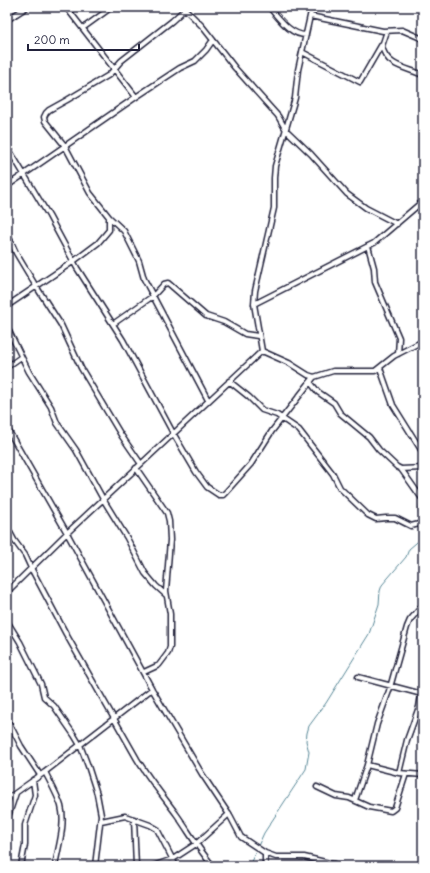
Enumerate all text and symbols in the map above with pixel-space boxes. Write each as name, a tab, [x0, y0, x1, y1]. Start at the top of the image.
scale bar	[28, 26, 139, 52]
text: 200 m	[34, 32, 70, 47]

